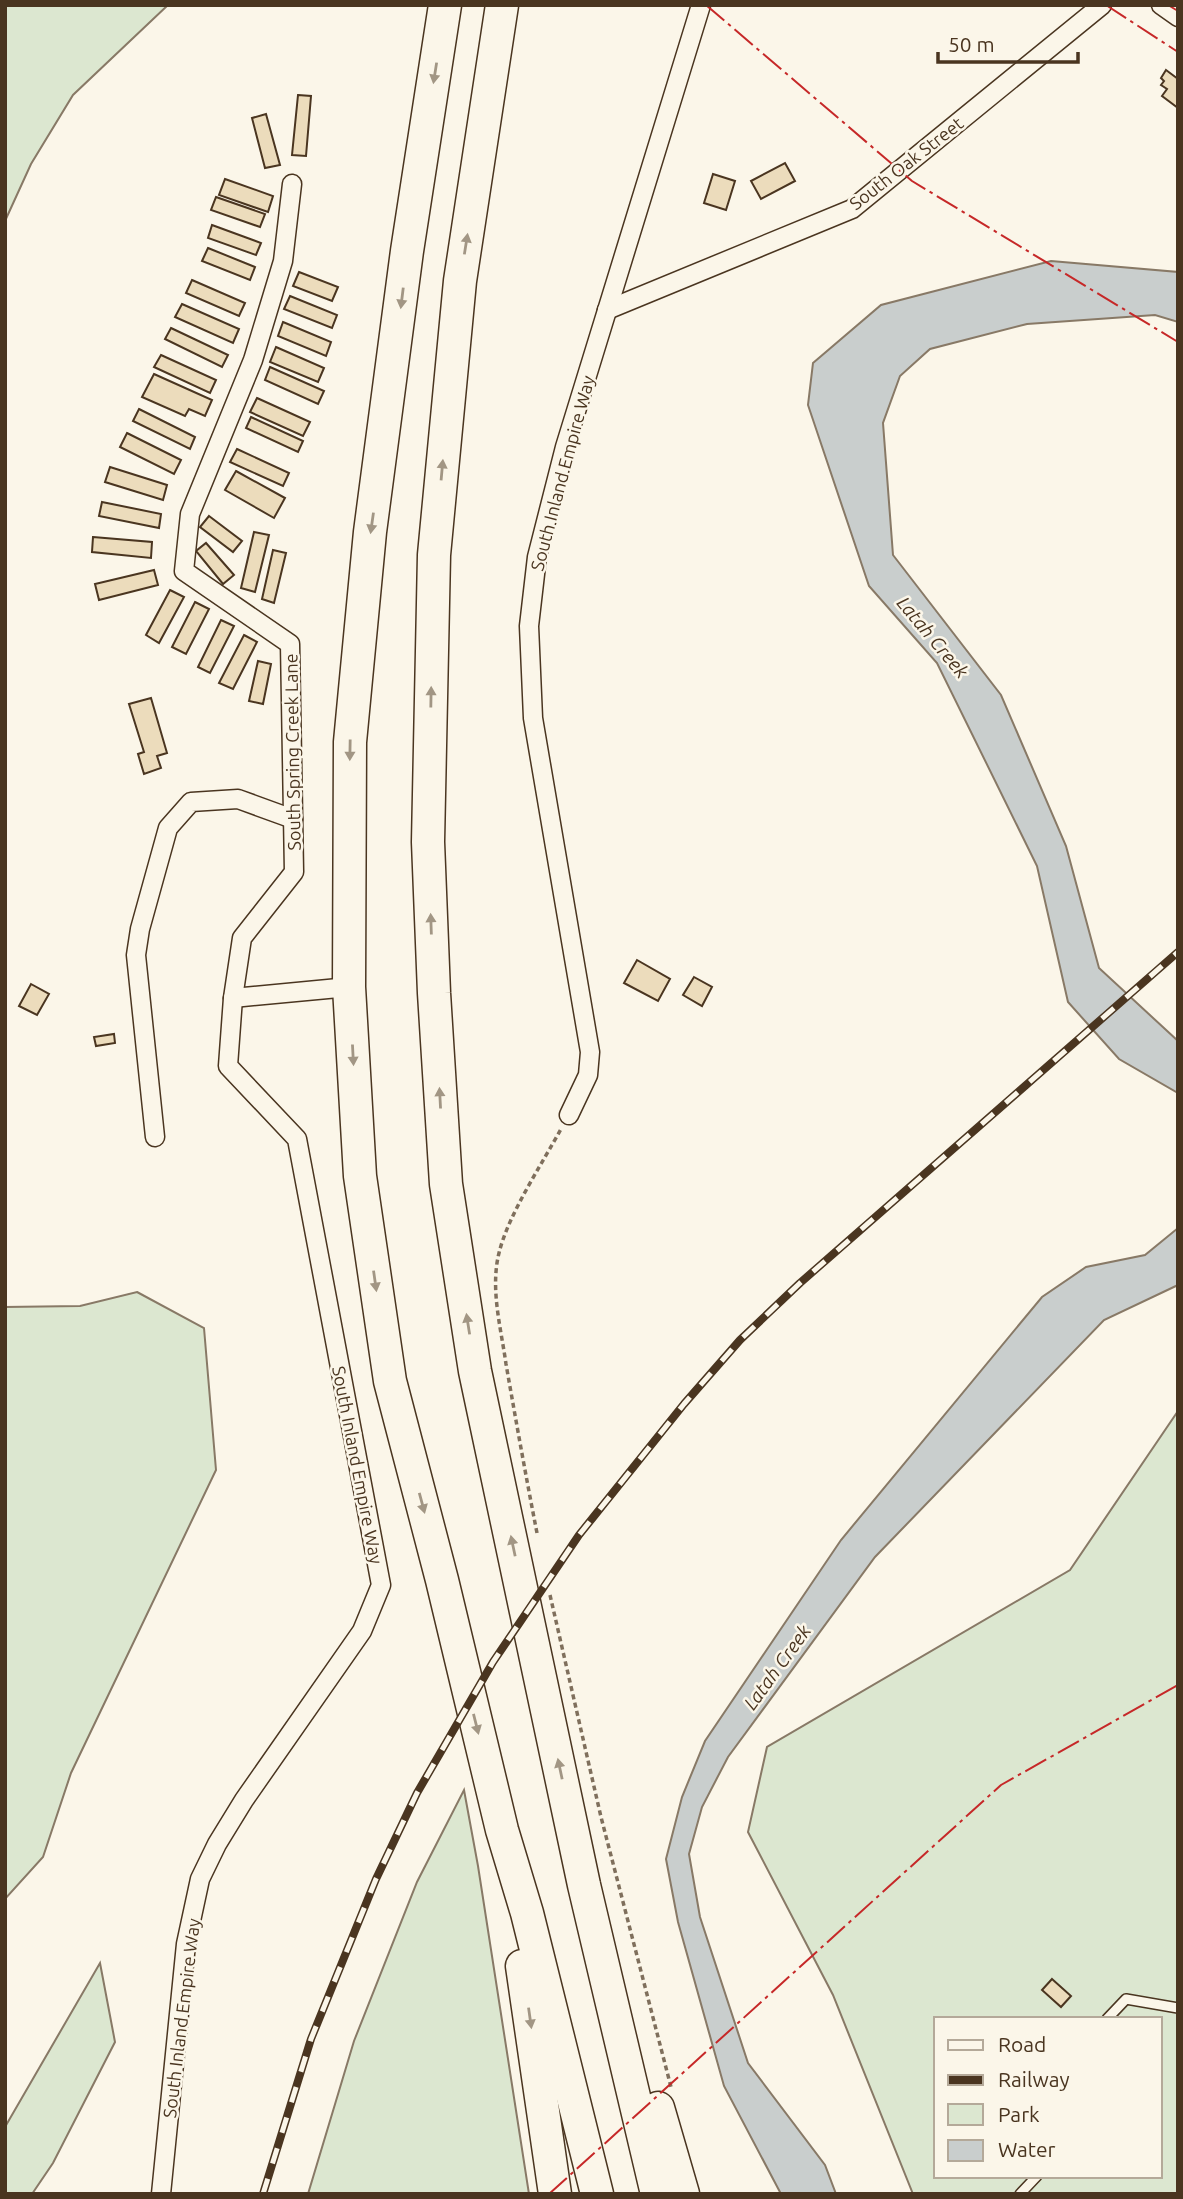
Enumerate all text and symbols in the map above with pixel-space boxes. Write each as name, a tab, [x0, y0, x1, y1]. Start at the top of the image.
scale bar	[938, 21, 1078, 65]
text: 50 m	[948, 32, 995, 56]
one-way arrow	[429, 62, 440, 84]
street label: South Oak Street	[845, 113, 967, 213]
one-way arrow	[460, 233, 471, 255]
one-way arrow	[396, 287, 407, 309]
street label: South Inland Empire Way	[526, 373, 598, 573]
one-way arrow	[437, 459, 448, 481]
one-way arrow	[366, 512, 377, 534]
water label: Latah Creek	[893, 592, 974, 682]
street label: South Spring Creek Lane	[280, 653, 304, 851]
one-way arrow	[425, 686, 436, 708]
one-way arrow	[345, 739, 356, 761]
one-way arrow	[426, 913, 437, 935]
one-way arrow	[348, 1044, 359, 1066]
one-way arrow	[435, 1087, 446, 1109]
one-way arrow	[370, 1270, 381, 1292]
one-way arrow	[462, 1312, 473, 1334]
street label: South Inland Empire Way	[329, 1364, 387, 1566]
one-way arrow	[417, 1492, 428, 1514]
one-way arrow	[507, 1535, 518, 1557]
water label: Latah Creek	[739, 1620, 815, 1714]
one-way arrow	[471, 1713, 482, 1735]
one-way arrow	[555, 1758, 566, 1780]
street label: South Inland Empire Way	[159, 1917, 203, 2119]
one-way arrow	[524, 2007, 535, 2029]
legend	[934, 2017, 1162, 2178]
text: Road	[998, 2032, 1046, 2056]
text: Railway	[998, 2067, 1070, 2091]
text: Park	[998, 2102, 1040, 2126]
text: Water	[998, 2137, 1056, 2161]

